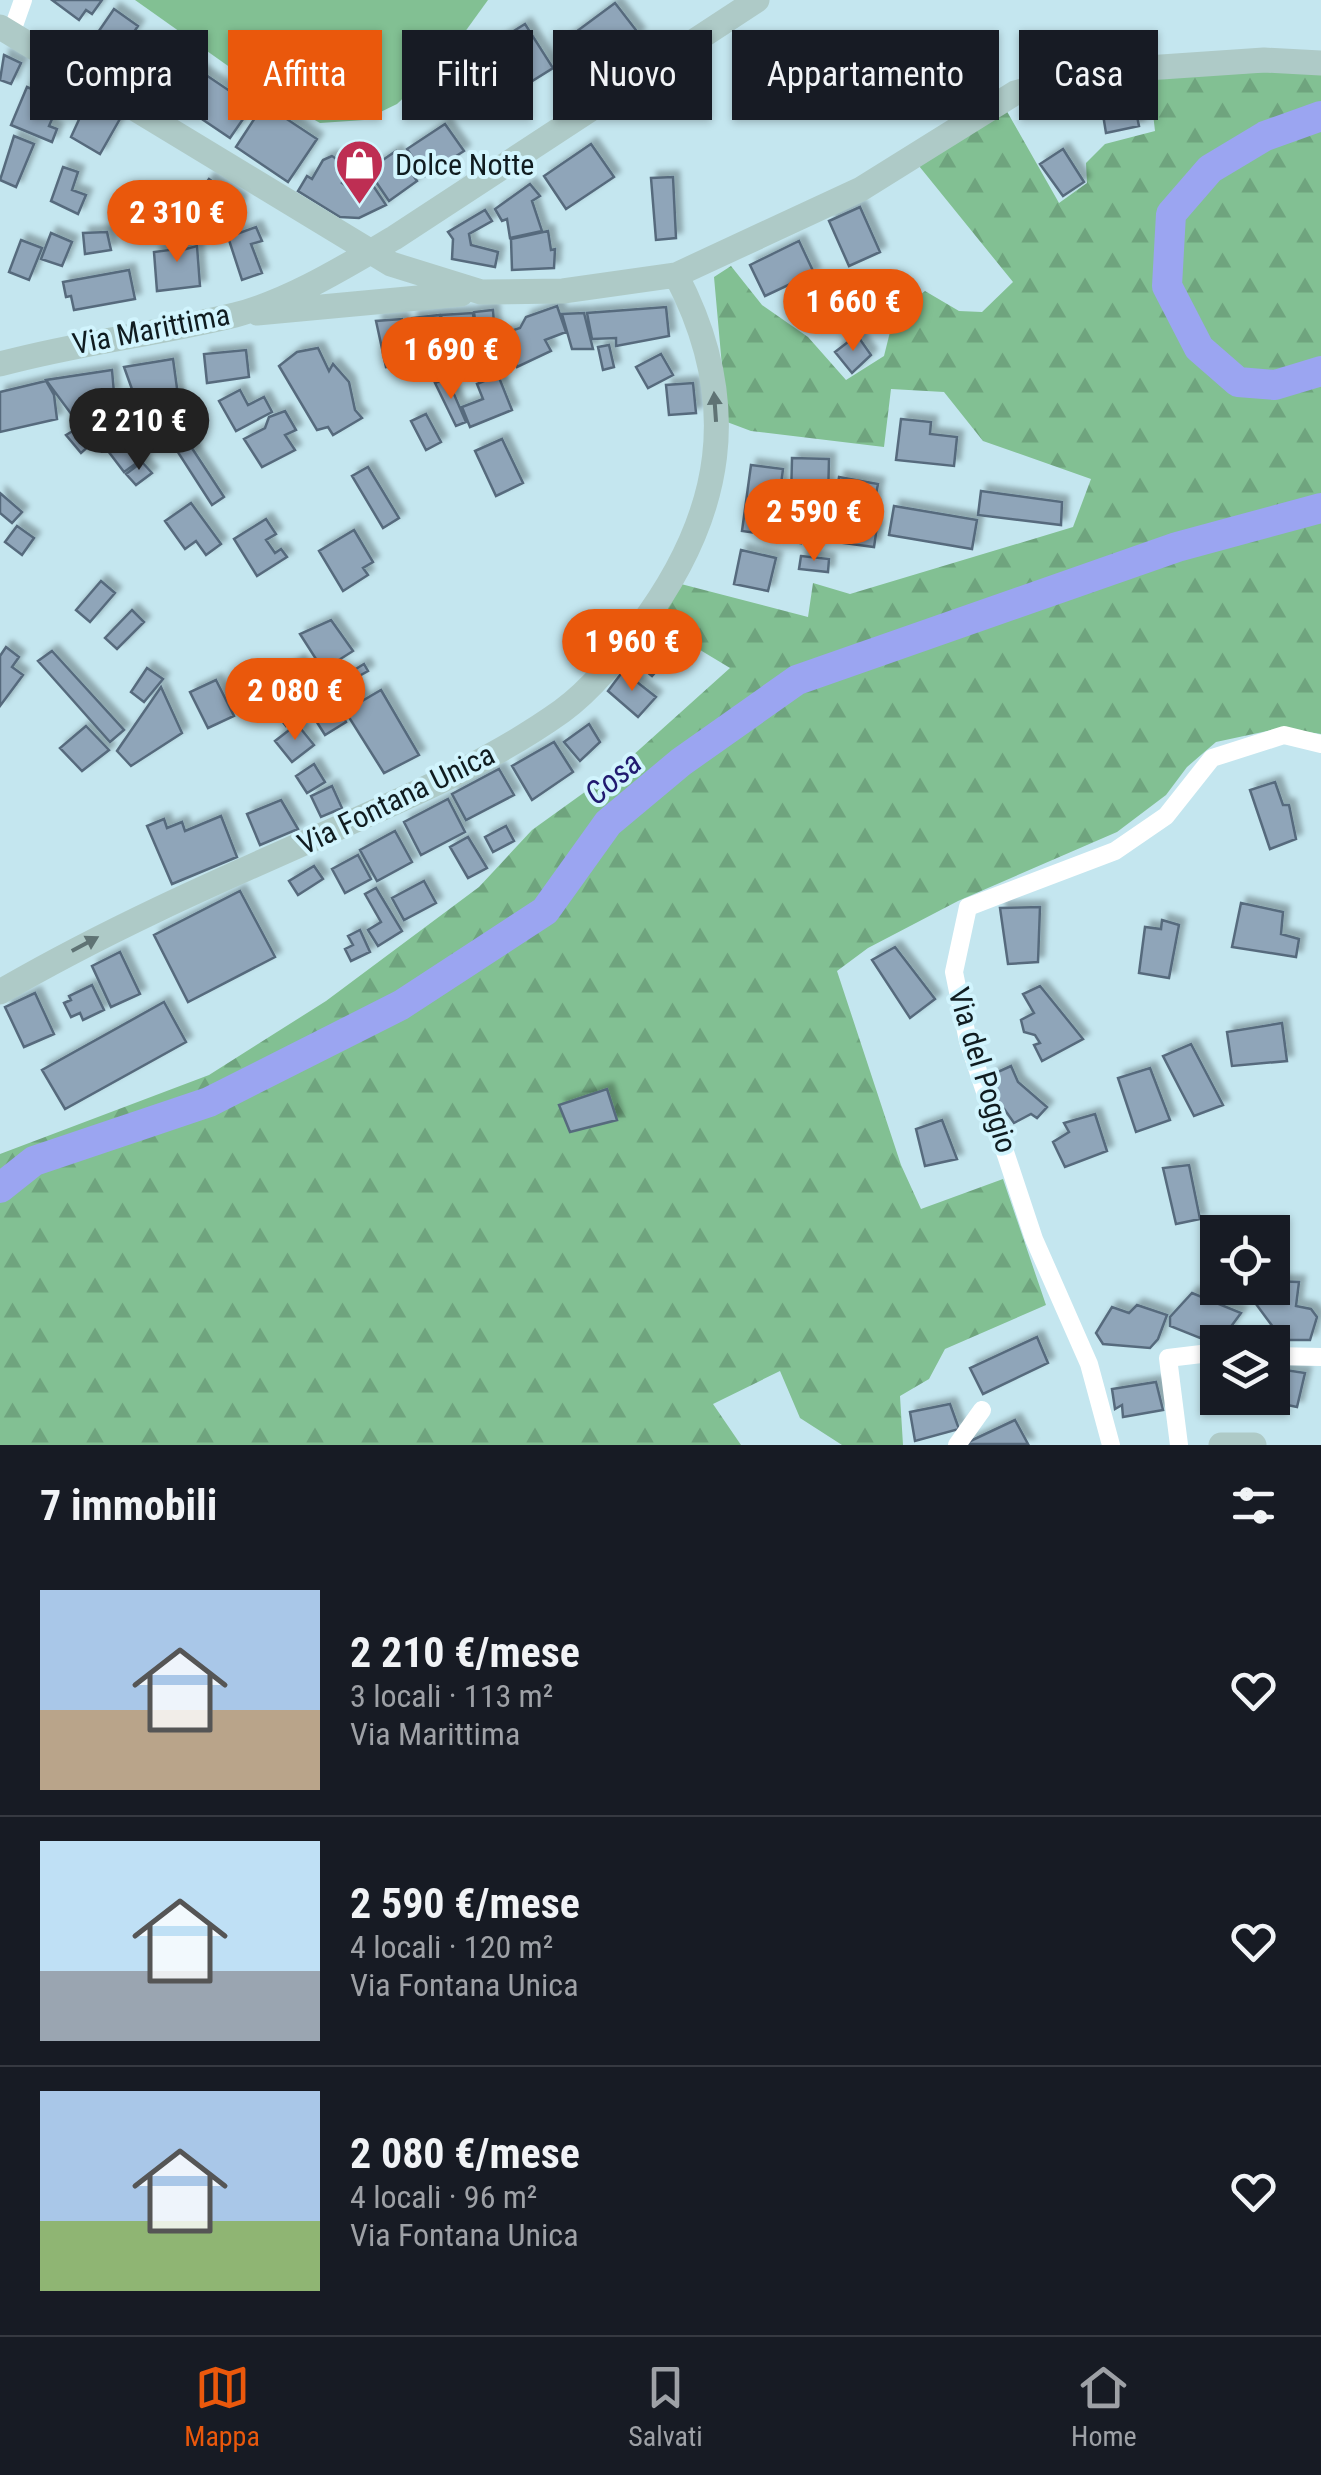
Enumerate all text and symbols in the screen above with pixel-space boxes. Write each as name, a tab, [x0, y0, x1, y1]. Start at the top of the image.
chip: Compra	[30, 30, 208, 120]
chip: Affitta	[228, 30, 382, 120]
chip: Filtri	[402, 30, 533, 120]
chip: Nuovo	[553, 30, 712, 120]
chip: Appartamento	[732, 30, 999, 120]
chip: Casa	[1019, 30, 1158, 120]
shop icon: Dolce Notte	[334, 138, 386, 206]
place label: Dolce Notte	[395, 147, 534, 182]
pin: 2 310 €	[85, 180, 269, 265]
text: 2 310 €	[129, 193, 225, 231]
pin: 1 660 €	[761, 269, 945, 354]
text: 1 660 €	[805, 282, 901, 320]
street label: Via Marittima	[69, 297, 233, 361]
pin: 1 690 €	[359, 317, 543, 402]
text: 1 690 €	[403, 330, 499, 368]
pin: 2 210 €	[47, 388, 231, 473]
one-way arrow	[707, 390, 723, 422]
text: 2 210 €	[91, 401, 187, 439]
pin: 2 590 €	[722, 479, 906, 564]
text: 2 590 €	[766, 492, 862, 530]
pin: 1 960 €	[540, 609, 724, 694]
text: 1 960 €	[584, 622, 680, 660]
pin: 2 080 €	[203, 658, 387, 743]
text: 2 080 €	[247, 671, 343, 709]
street label: Via Fontana Unica	[292, 736, 500, 862]
water label: Cosa	[577, 743, 649, 813]
one-way arrow	[70, 935, 99, 952]
street label: Via del Poggio	[941, 983, 1025, 1157]
map controls	[1200, 1215, 1290, 1415]
button: locate	[1200, 1215, 1290, 1305]
button: layers	[1200, 1325, 1290, 1415]
icon: filters	[1226, 1478, 1281, 1533]
text: 7 immobili	[40, 1481, 217, 1530]
text: 2 210 €/mese	[350, 1628, 580, 1677]
icon: home	[120, 1630, 240, 1750]
icon: heart	[1226, 1663, 1281, 1718]
text: 3 locali · 113 m²	[350, 1677, 553, 1715]
text: Via Marittima	[350, 1715, 520, 1753]
text: 2 590 €/mese	[350, 1879, 580, 1928]
icon: home	[120, 1881, 240, 2001]
icon: heart	[1226, 1914, 1281, 1969]
text: 4 locali · 120 m²	[350, 1928, 553, 1966]
text: Via Fontana Unica	[350, 1966, 578, 2004]
text: 2 080 €/mese	[350, 2129, 580, 2178]
icon: home	[120, 2131, 240, 2251]
icon: heart	[1226, 2164, 1281, 2219]
text: 4 locali · 96 m²	[350, 2178, 537, 2216]
text: Via Fontana Unica	[350, 2216, 578, 2254]
tab: Mappa	[184, 2360, 260, 2453]
tab: Salvati	[628, 2360, 703, 2453]
tab: Home	[1071, 2360, 1137, 2453]

